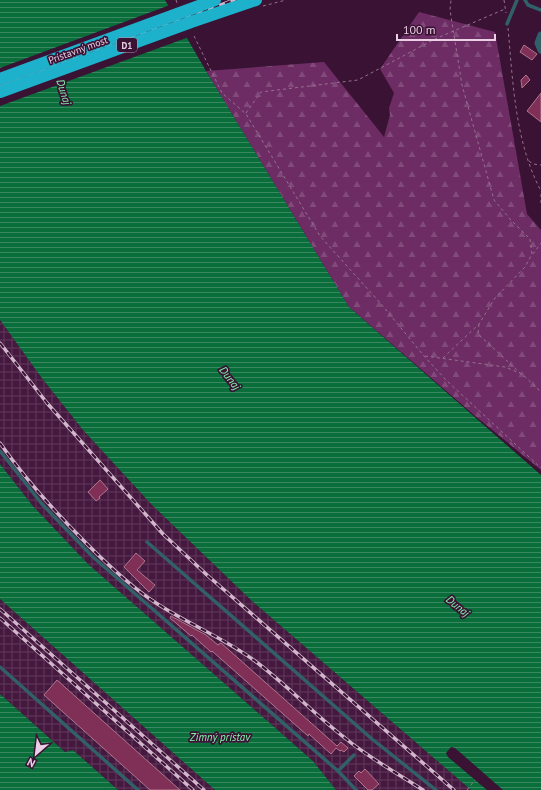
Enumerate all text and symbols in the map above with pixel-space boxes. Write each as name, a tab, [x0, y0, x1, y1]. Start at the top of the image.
scale bar	[397, 16, 495, 42]
text: 100 m	[403, 22, 436, 37]
street label: Prístavný most	[47, 33, 110, 67]
road number: D1	[117, 38, 137, 52]
water label: Dunaj	[53, 77, 75, 107]
water label: Dunaj	[216, 363, 244, 393]
water label: Dunaj	[443, 592, 473, 620]
water label: Zimný prístav	[189, 730, 251, 744]
north arrow	[16, 734, 56, 774]
text: N	[25, 755, 38, 771]

